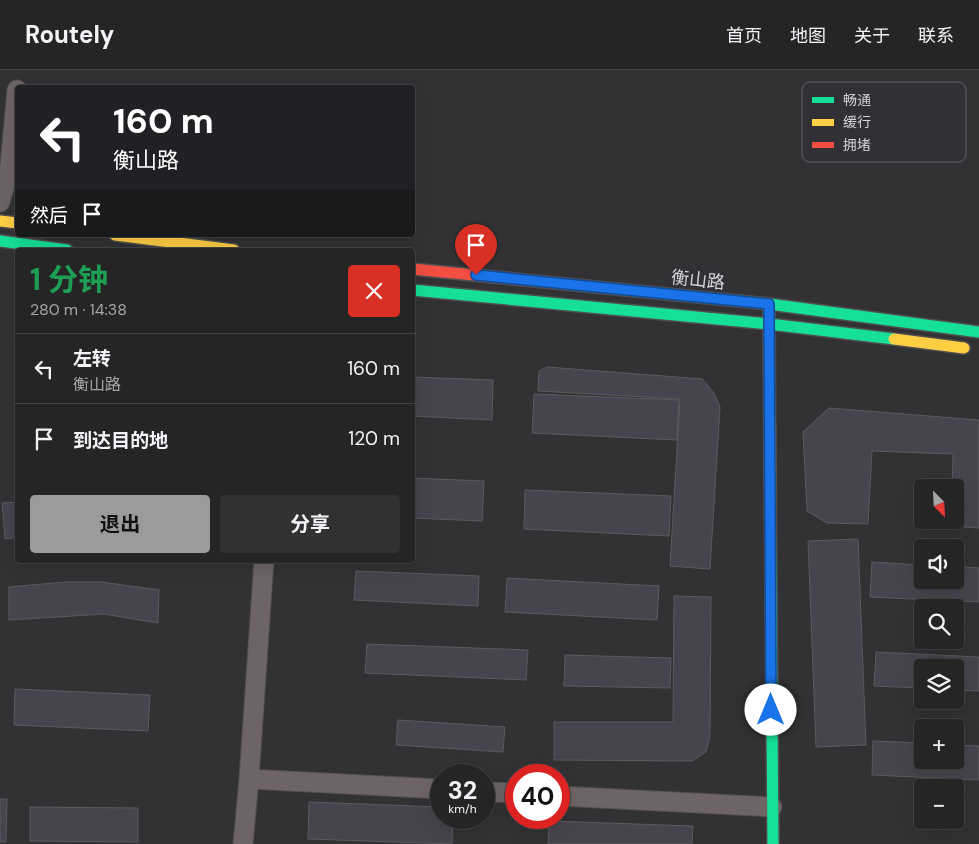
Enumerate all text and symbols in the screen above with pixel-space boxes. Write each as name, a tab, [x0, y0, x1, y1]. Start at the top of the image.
text: Routely	[25, 19, 114, 50]
text: 首页	[726, 24, 762, 48]
text: 地图	[790, 24, 826, 48]
text: 关于	[854, 24, 890, 48]
text: 联系	[918, 24, 954, 48]
legend	[802, 82, 966, 162]
text: 畅通	[843, 91, 871, 109]
text: 160 m	[113, 98, 214, 144]
icon: left	[30, 105, 95, 170]
text: 缓行	[843, 113, 871, 131]
text: 拥堵	[843, 136, 871, 154]
text: 衡山路	[113, 146, 179, 175]
icon: arrive	[78, 200, 106, 228]
text: 然后	[30, 203, 68, 228]
pin	[455, 224, 497, 275]
icon: arrive	[462, 231, 490, 259]
text: 1 分钟	[30, 260, 108, 299]
button: close	[348, 265, 400, 317]
street label: 衡山路	[670, 265, 726, 295]
text: 280 m · 14:38	[30, 299, 127, 320]
text: 左转	[73, 346, 111, 371]
icon: left	[30, 355, 58, 383]
text: 160 m	[347, 356, 400, 381]
text: 衡山路	[73, 374, 121, 395]
icon: arrive	[30, 425, 58, 453]
text: 120 m	[348, 426, 400, 451]
text: 到达目的地	[73, 428, 168, 453]
north arrow	[914, 479, 964, 529]
map controls	[914, 479, 964, 829]
button: 退出	[30, 495, 210, 553]
button: 分享	[220, 495, 400, 553]
button: sound	[914, 539, 964, 589]
button: search	[914, 599, 964, 649]
button: layers	[914, 659, 964, 709]
position arrow	[744, 683, 796, 735]
button: +	[914, 719, 964, 769]
speed limit sign: 40	[505, 764, 570, 829]
text: 32	[448, 774, 477, 807]
button: −	[914, 779, 964, 829]
text: km/h	[448, 801, 477, 817]

